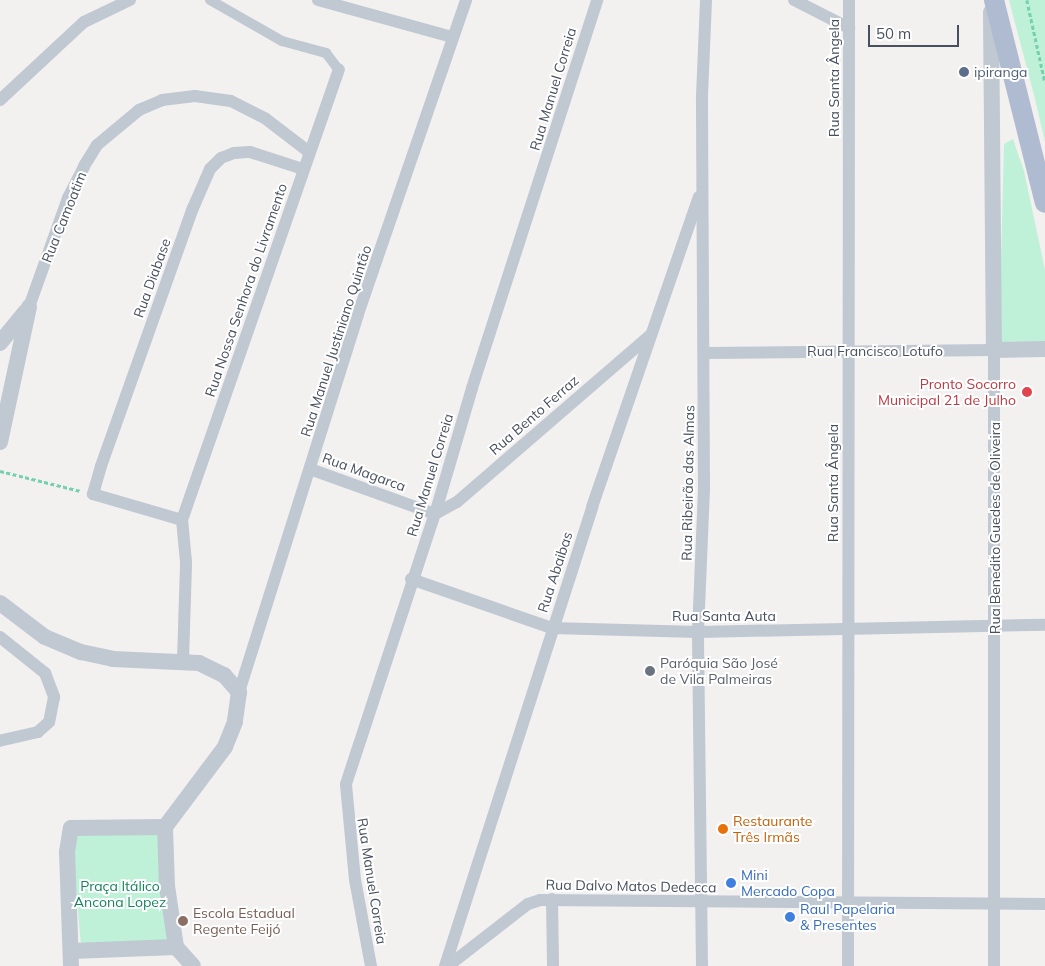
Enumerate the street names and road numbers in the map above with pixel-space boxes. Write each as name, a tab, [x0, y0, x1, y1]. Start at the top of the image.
street label: Rua Santa Ângela	[826, 19, 842, 137]
street label: Rua Manuel Correia	[526, 26, 580, 152]
street label: Rua Camoatim	[38, 169, 90, 265]
street label: Rua Nossa Senhora do Livramento	[201, 181, 291, 399]
street label: Rua Diabase	[130, 236, 174, 320]
street label: Rua Manuel Justiniano Quintão	[297, 243, 375, 439]
street label: Rua Francisco Lotufo	[807, 343, 943, 359]
street label: Rua Bento Ferraz	[486, 372, 582, 458]
street label: Rua Ribeirão das Almas	[678, 405, 698, 561]
street label: Rua Manuel Correia	[403, 412, 457, 538]
street label: Rua Benedito Guedes de Oliveira	[987, 422, 1003, 634]
street label: Rua Santa Ângela	[825, 424, 841, 542]
street label: Rua Magarca	[320, 449, 408, 495]
street label: Rua Abaibas	[534, 529, 576, 615]
street label: Rua Santa Auta	[672, 608, 776, 624]
street label: Rua Manuel Correia	[354, 817, 390, 945]
street label: Rua Dalvo Matos Dedecca	[545, 876, 717, 896]

